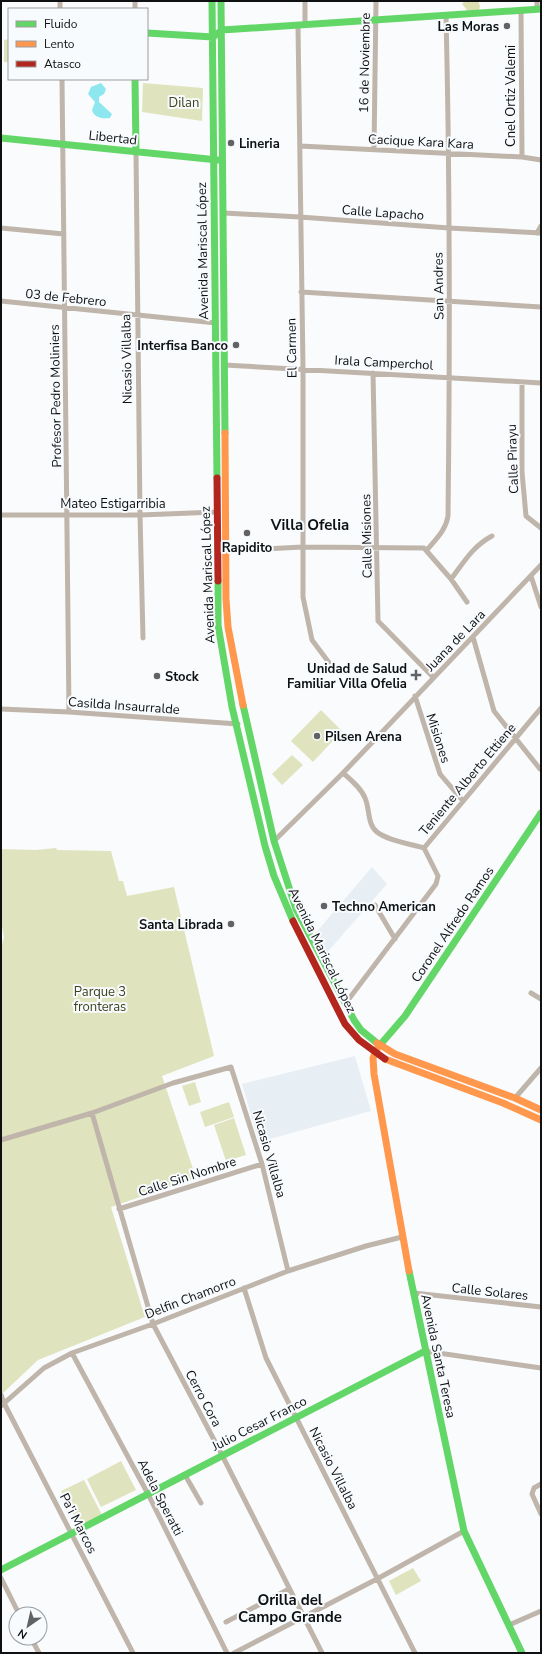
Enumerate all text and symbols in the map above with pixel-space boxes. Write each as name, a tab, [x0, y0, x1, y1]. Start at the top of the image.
legend	[8, 8, 148, 80]
street label: 16 de Noviembre	[355, 13, 375, 113]
text: Fluido	[44, 16, 78, 32]
place label: Las Moras	[437, 18, 499, 36]
marker: Las Moras	[502, 21, 512, 31]
text: Lento	[44, 36, 75, 52]
street label: Cnel Ortiz Valemi	[502, 45, 520, 147]
text: Atasco	[44, 56, 81, 72]
park label: Dilan	[169, 94, 199, 112]
street label: Libertad	[88, 127, 138, 149]
street label: Cacique Kara Kara	[368, 130, 474, 154]
place label: Lineria	[239, 135, 280, 153]
marker: Lineria	[226, 138, 236, 148]
street label: Avenida Mariscal López	[193, 182, 213, 320]
street label: Calle Lapacho	[341, 201, 425, 225]
street label: San Andres	[429, 252, 449, 320]
street label: 03 de Febrero	[24, 285, 107, 311]
street label: Nicasio Villalba	[117, 314, 137, 404]
street label: El Carmen	[282, 318, 302, 378]
street label: Profesor Pedro Moliniers	[46, 324, 66, 468]
place label: Interfisa Banco	[137, 337, 228, 355]
marker: Interfisa Banco	[231, 340, 241, 350]
street label: Irala Camperchol	[334, 351, 434, 375]
street label: Calle Pirayu	[503, 424, 523, 494]
street label: Calle Misiones	[357, 494, 377, 578]
street label: Mateo Estigarribia	[60, 495, 166, 513]
street label: Avenida Mariscal López	[197, 506, 219, 644]
district label: Villa Ofelia	[270, 515, 349, 535]
marker: Rapidito	[242, 528, 252, 538]
place label: Rapidito	[222, 539, 272, 557]
street label: Juana de Lara	[421, 606, 490, 676]
place label: Unidad de Salud Familiar Villa Ofelia	[287, 660, 407, 693]
place label: Stock	[165, 668, 200, 686]
marker: Unidad de Salud Familiar Villa Ofelia	[410, 669, 422, 681]
marker: Stock	[152, 671, 162, 681]
street label: Casilda Insaurralde	[68, 693, 180, 719]
street label: Misiones	[422, 711, 455, 765]
street label: Teniente Alberto Ettiene	[415, 720, 520, 840]
place label: Pilsen Arena	[325, 728, 402, 746]
marker: Pilsen Arena	[312, 731, 322, 741]
street label: Coronel Alfredo Ramos	[407, 863, 498, 986]
street label: Avenida Mariscal López	[284, 885, 360, 1016]
place label: Techno American	[332, 898, 436, 916]
marker: Techno American	[319, 901, 329, 911]
place label: Santa Librada	[139, 916, 223, 934]
marker: Santa Librada	[226, 919, 236, 929]
park label: Parque 3 fronteras	[74, 983, 126, 1016]
street label: Nicasio Villalba	[248, 1108, 290, 1200]
street label: Calle Sin Nombre	[136, 1153, 239, 1201]
street label: Delfin Chamorro	[142, 1272, 238, 1324]
street label: Calle Solares	[451, 1279, 529, 1305]
street label: Avenida Santa Teresa	[416, 1293, 460, 1420]
street label: Cerro Cora	[181, 1367, 226, 1430]
street label: Julio Cesar Franco	[208, 1392, 310, 1456]
street label: Nicasio Villalba	[305, 1424, 362, 1513]
street label: Adela Speratti	[133, 1456, 187, 1539]
street label: Pa'i Marcos	[55, 1490, 101, 1557]
district label: Orilla del Campo Grande	[238, 1590, 342, 1627]
north arrow	[8, 1606, 48, 1646]
text: N	[15, 1625, 30, 1642]

